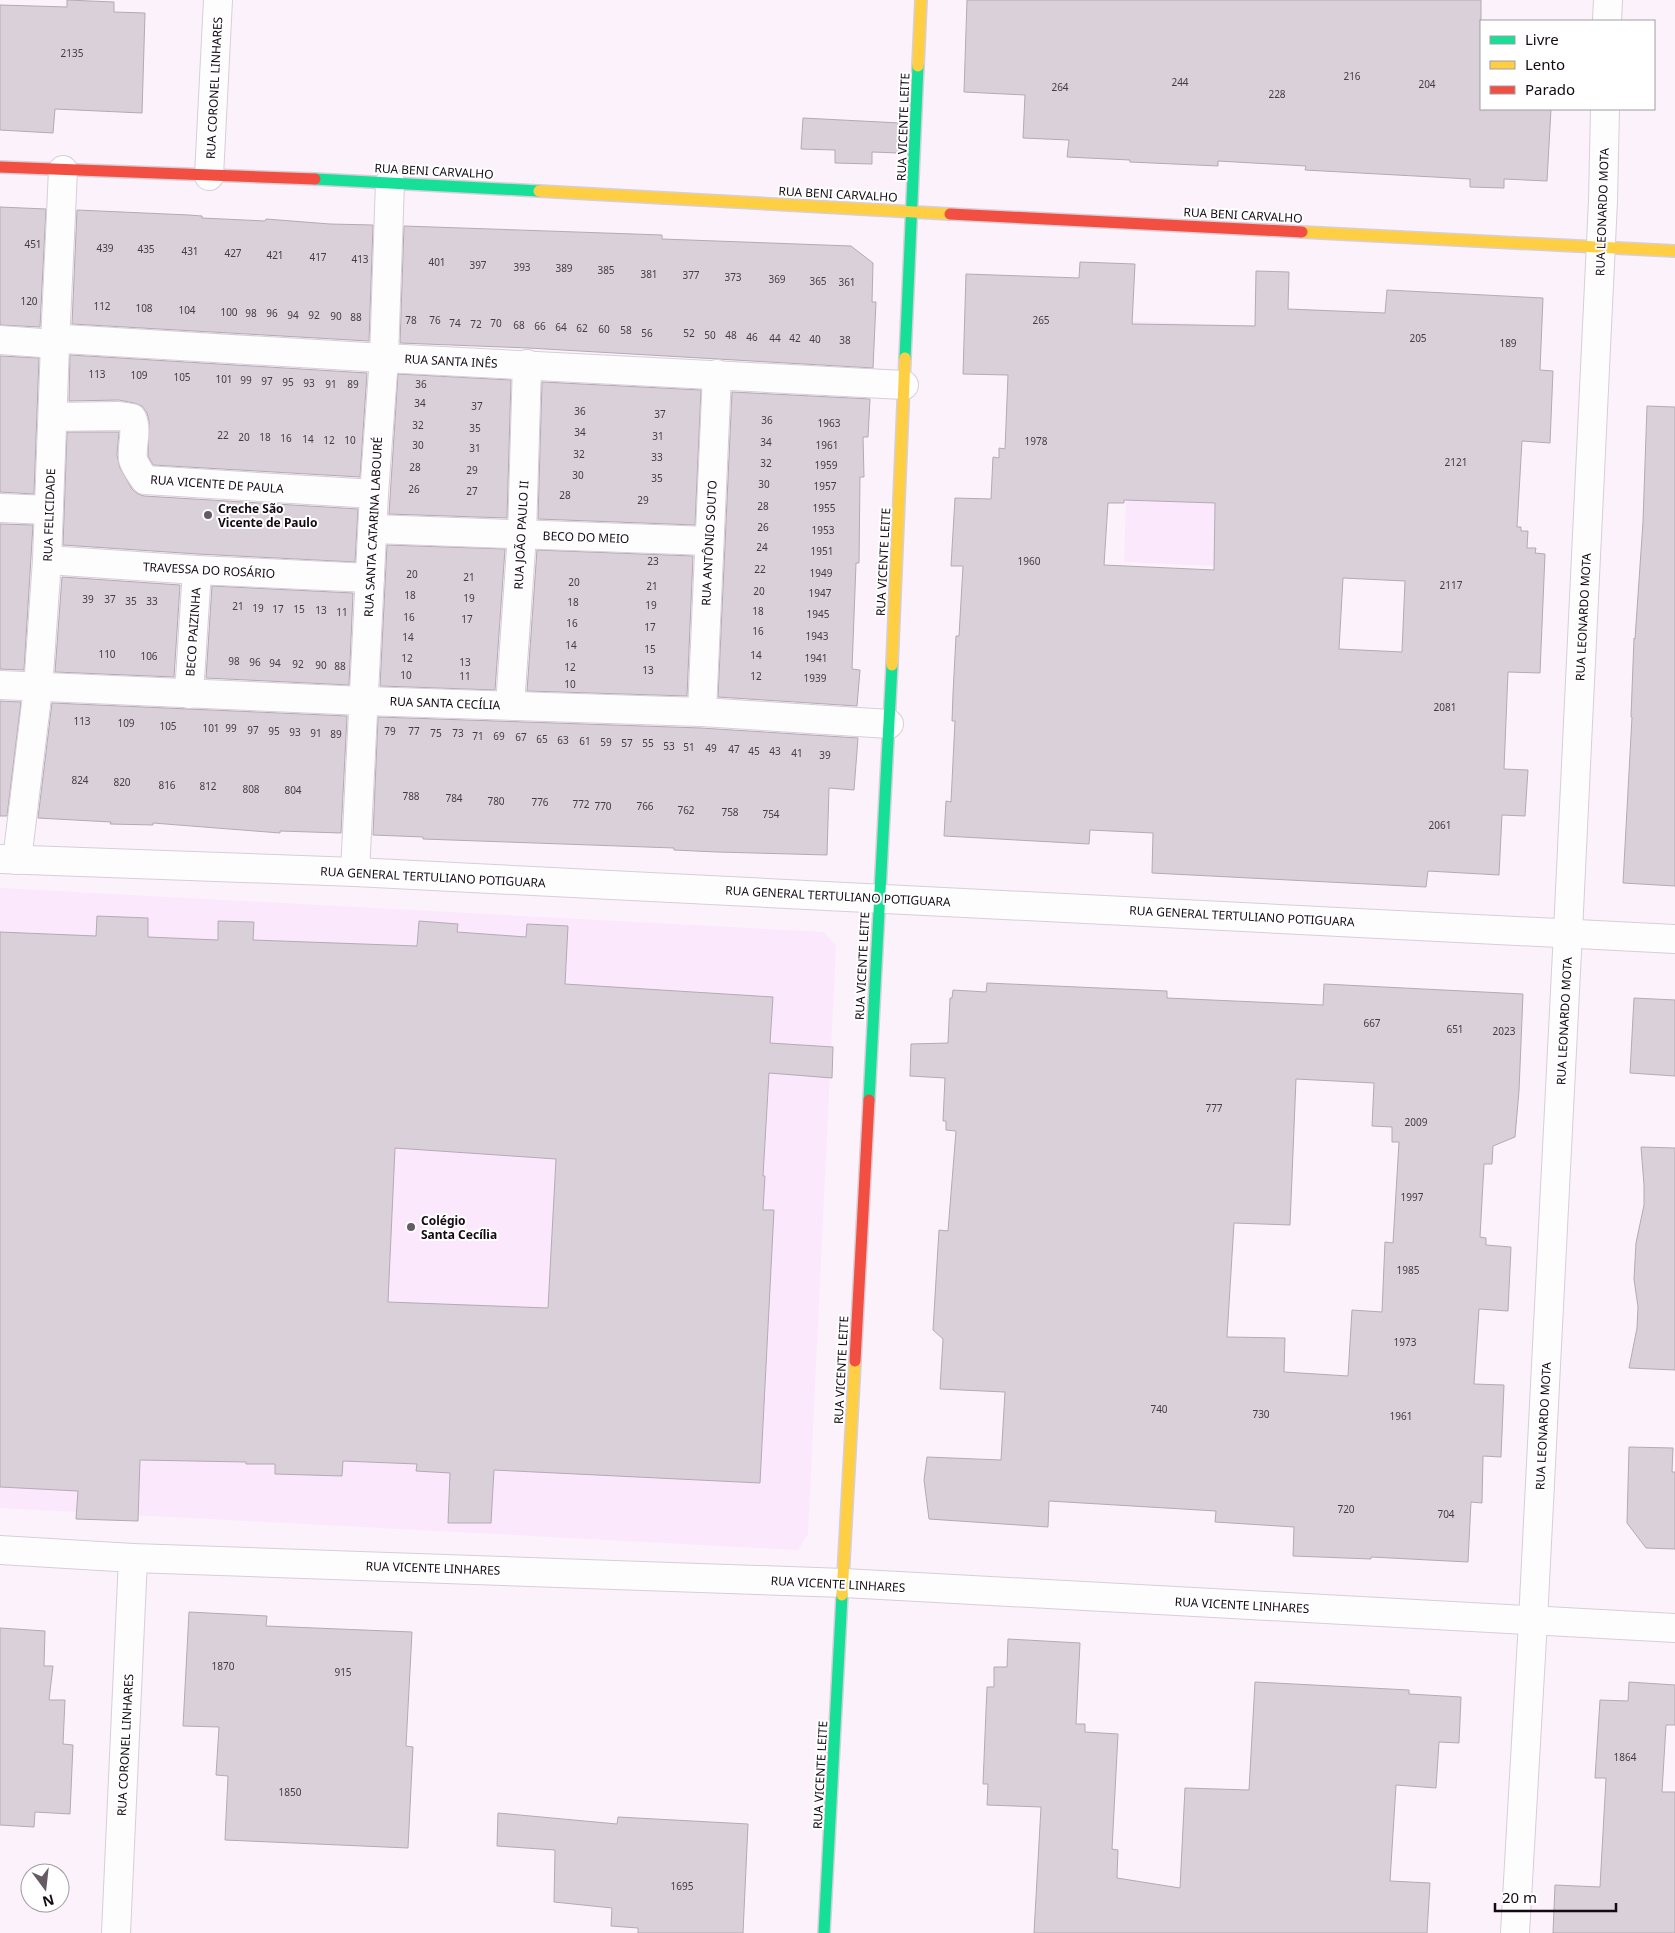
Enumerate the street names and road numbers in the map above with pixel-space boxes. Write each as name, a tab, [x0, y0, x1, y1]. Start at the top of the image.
street label: RUA CORONEL LINHARES	[202, 16, 226, 160]
street label: RUA VICENTE LEITE	[893, 73, 913, 181]
street label: RUA LEONARDO MOTA	[1591, 147, 1613, 276]
street label: RUA BENI CARVALHO	[374, 159, 494, 183]
street label: RUA BENI CARVALHO	[778, 182, 898, 206]
street label: RUA BENI CARVALHO	[1183, 203, 1303, 227]
street label: RUA SANTA INÊS	[404, 350, 498, 372]
street label: RUA SANTA CATARINA LABOURÉ	[360, 437, 386, 617]
street label: RUA FELICIDADE	[39, 468, 59, 562]
street label: RUA VICENTE DE PAULA	[150, 471, 285, 497]
street label: RUA JOÃO PAULO II	[510, 480, 532, 590]
street label: RUA ANTÔNIO SOUTO	[697, 480, 721, 606]
street label: RUA VICENTE LEITE	[872, 507, 894, 617]
street label: BECO DO MEIO	[542, 527, 630, 547]
street label: RUA LEONARDO MOTA	[1571, 552, 1595, 681]
street label: TRAVESSA DO ROSÁRIO	[142, 558, 276, 582]
street label: BECO PAIZINHA	[181, 587, 205, 677]
street label: RUA SANTA CECÍLIA	[389, 693, 501, 713]
street label: RUA GENERAL TERTULIANO POTIGUARA	[320, 863, 546, 891]
street label: RUA GENERAL TERTULIANO POTIGUARA	[725, 882, 951, 910]
street label: RUA GENERAL TERTULIANO POTIGUARA	[1129, 902, 1355, 930]
street label: RUA VICENTE LEITE	[851, 911, 873, 1021]
street label: RUA LEONARDO MOTA	[1552, 956, 1576, 1085]
street label: RUA VICENTE LEITE	[830, 1315, 852, 1425]
street label: RUA LEONARDO MOTA	[1531, 1361, 1555, 1490]
street label: RUA VICENTE LINHARES	[365, 1557, 501, 1579]
street label: RUA VICENTE LINHARES	[770, 1572, 906, 1596]
street label: RUA VICENTE LINHARES	[1174, 1593, 1310, 1617]
street label: RUA CORONEL LINHARES	[113, 1673, 137, 1817]
street label: RUA VICENTE LEITE	[809, 1720, 831, 1830]

